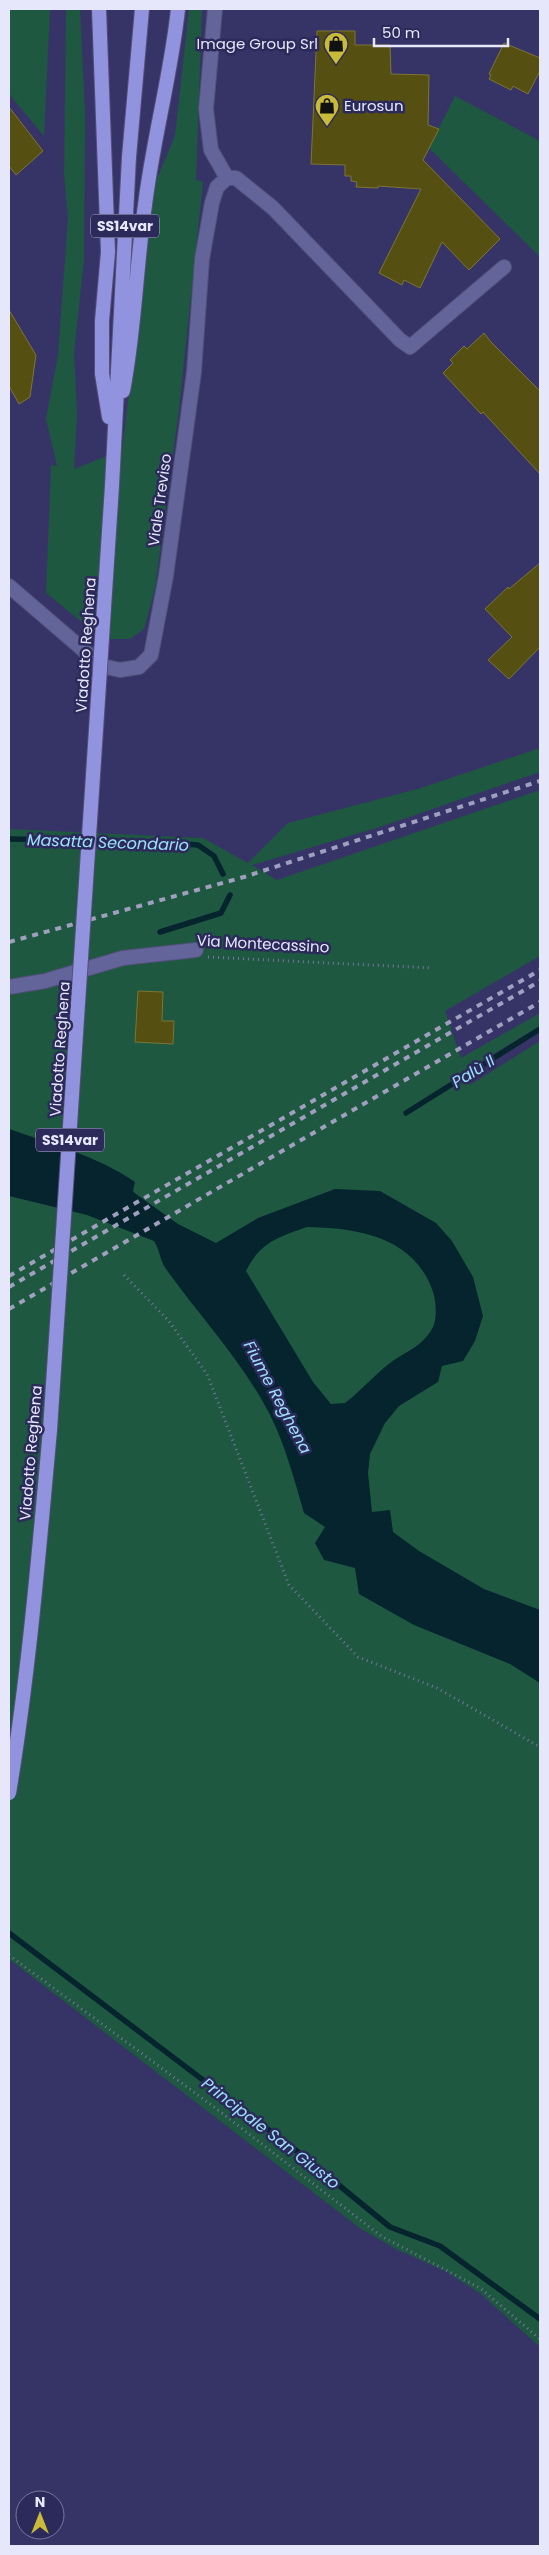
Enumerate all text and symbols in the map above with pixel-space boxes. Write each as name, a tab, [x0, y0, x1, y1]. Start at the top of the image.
scale bar	[374, 15, 508, 47]
text: 50 m	[382, 22, 420, 43]
shop icon: Image Group Srl	[323, 31, 349, 65]
place label: Image Group Srl	[197, 33, 318, 54]
shop icon: Eurosun	[314, 93, 340, 127]
place label: Eurosun	[344, 95, 404, 116]
road number: SS14var	[91, 215, 159, 238]
street label: Viale Treviso	[143, 452, 176, 548]
street label: Viadotto Reghena	[70, 577, 101, 713]
water label: Masatta Secondario	[27, 828, 189, 857]
street label: Via Montecassino	[196, 930, 330, 957]
street label: Viadotto Reghena	[44, 981, 75, 1117]
water label: Palù II	[447, 1049, 499, 1094]
road number: SS14var	[36, 1128, 104, 1152]
water label: Fiume Reghena	[238, 1337, 317, 1458]
street label: Viadotto Reghena	[14, 1385, 47, 1521]
water label: Principale San Giusto	[197, 2072, 345, 2195]
north arrow	[15, 2490, 65, 2540]
text: N	[35, 2492, 45, 2512]

